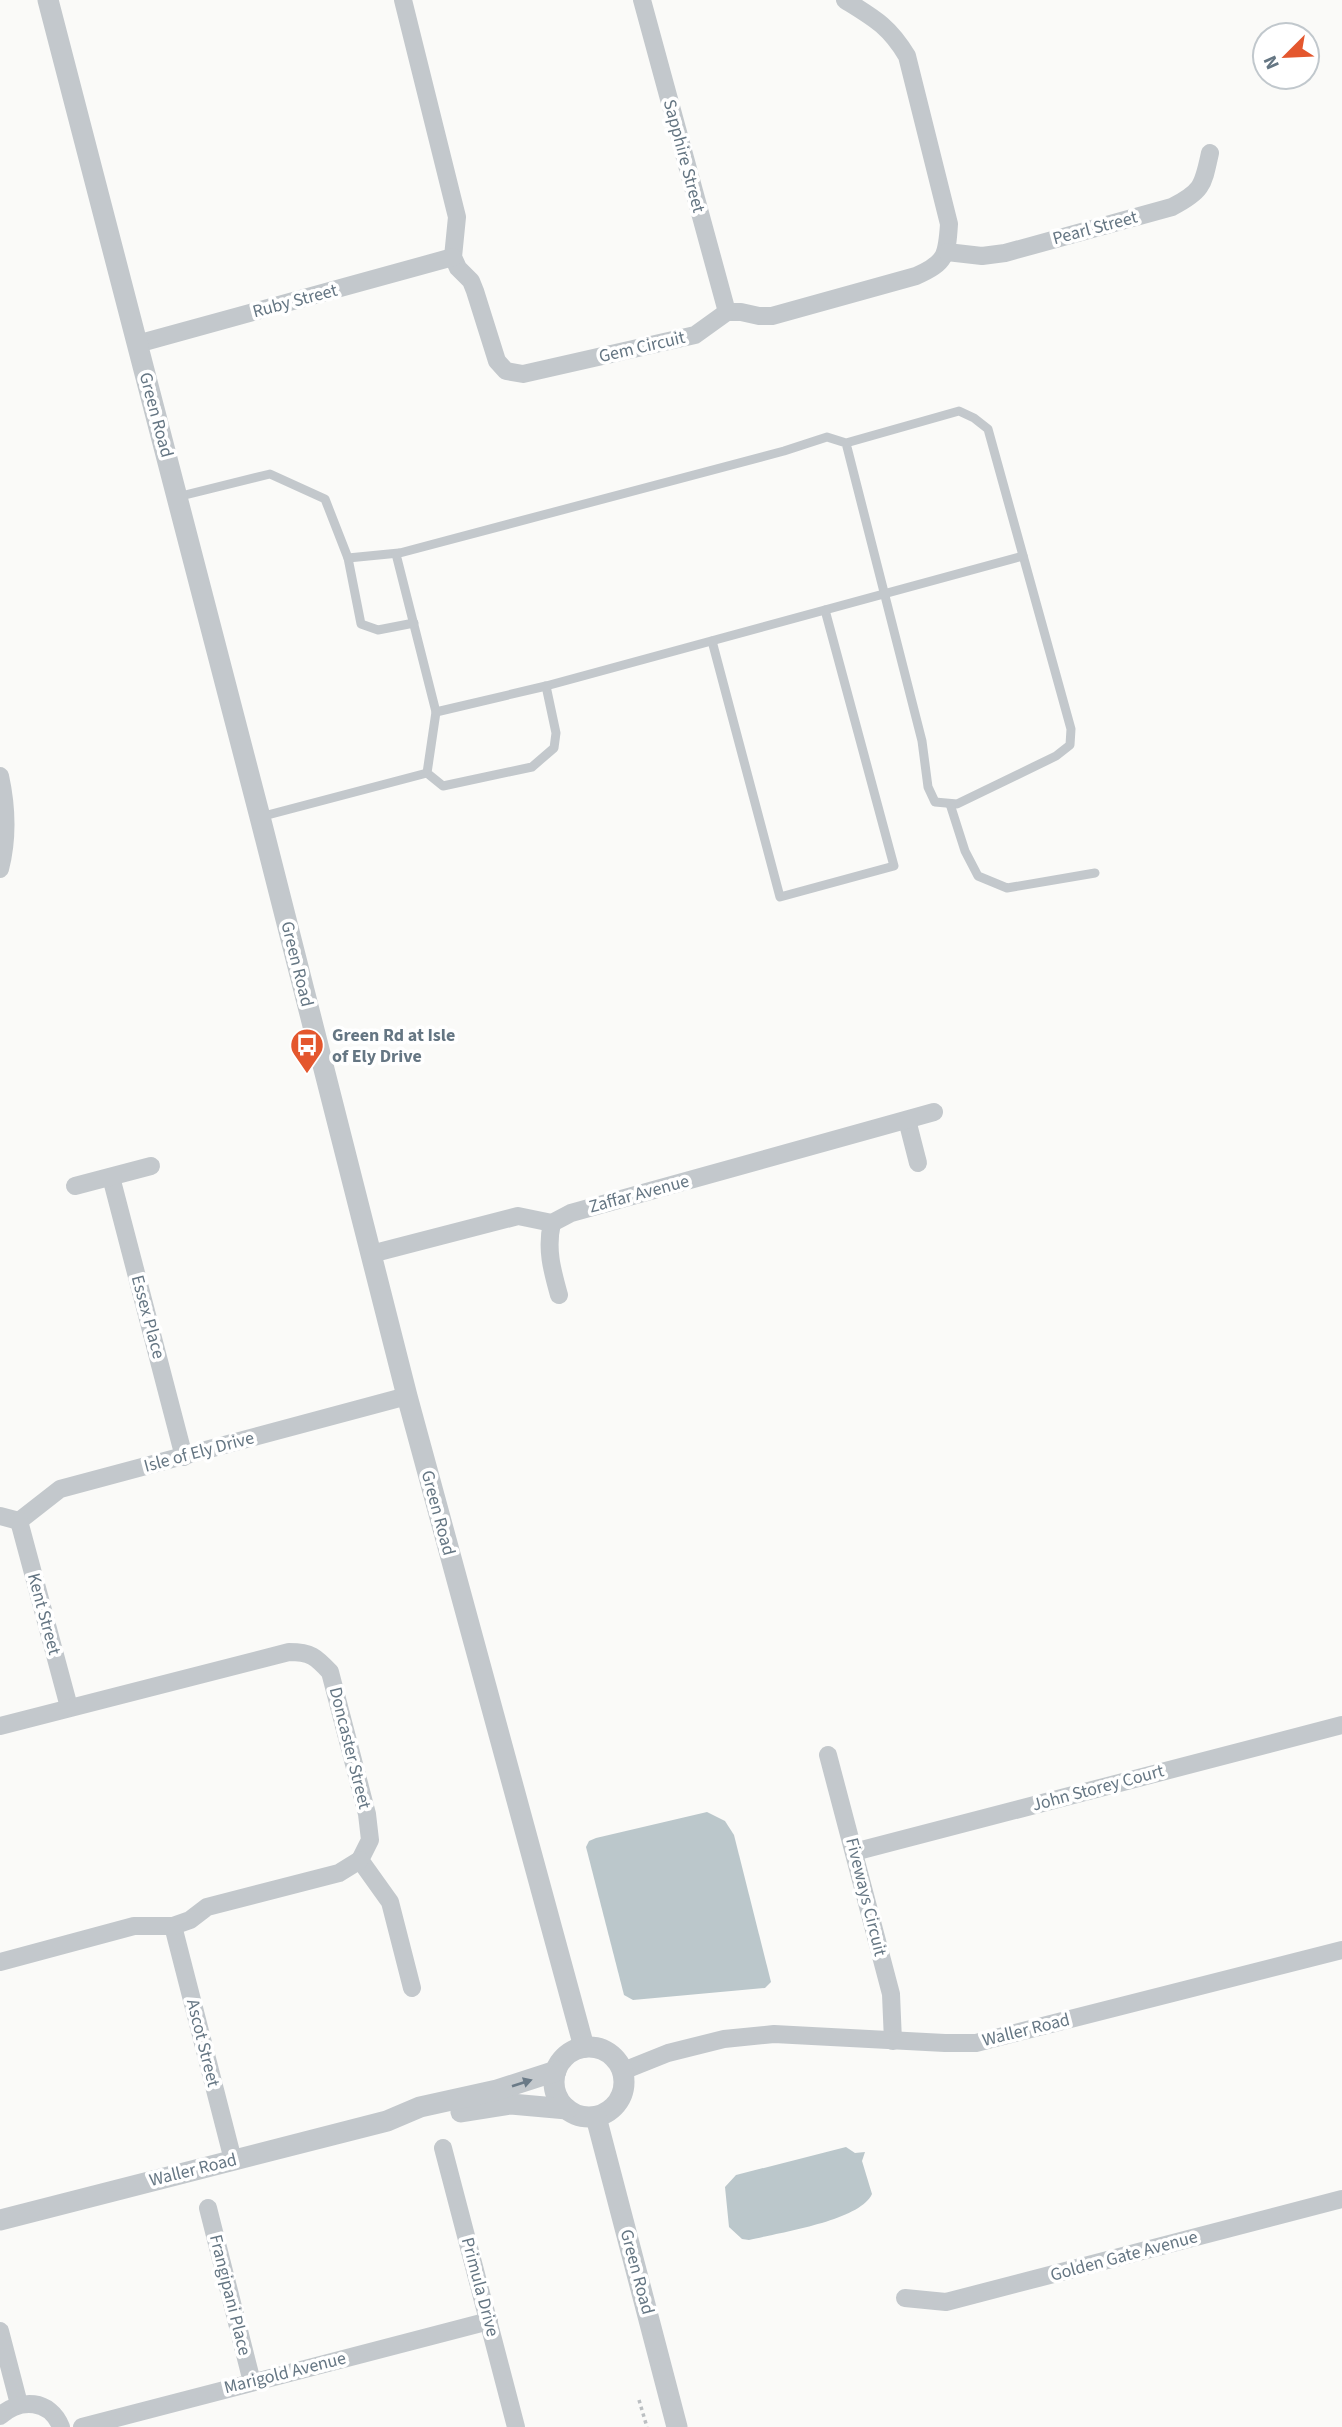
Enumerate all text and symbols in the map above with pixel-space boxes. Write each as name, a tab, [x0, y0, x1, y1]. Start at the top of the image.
north arrow	[1251, 21, 1321, 91]
text: N	[1257, 51, 1287, 74]
street label: Sapphire Street	[657, 96, 711, 216]
street label: Pearl Street	[1050, 205, 1140, 251]
street label: Ruby Street	[250, 278, 340, 324]
street label: Gem Circuit	[596, 325, 688, 369]
street label: Green Road	[133, 370, 179, 460]
street label: Green Road	[274, 919, 320, 1009]
place label: Green Rd at Isle of Ely Drive	[332, 1023, 455, 1069]
bus stop icon: Green Rd at Isle of Ely Drive	[288, 1026, 326, 1075]
street label: Zaffar Avenue	[586, 1169, 692, 1219]
street label: Essex Place	[125, 1272, 171, 1362]
street label: Isle of Ely Drive	[141, 1425, 257, 1479]
street label: Green Road	[415, 1468, 461, 1558]
street label: Kent Street	[21, 1570, 67, 1658]
street label: Doncaster Street	[323, 1684, 377, 1812]
street label: John Storey Court	[1029, 1758, 1167, 1818]
street label: Fiveways Circuit	[839, 1835, 893, 1959]
street label: Ascot Street	[180, 1996, 226, 2090]
street label: Waller Road	[980, 2007, 1072, 2053]
one-way arrow	[512, 2077, 533, 2088]
street label: Waller Road	[147, 2147, 239, 2193]
street label: Golden Gate Avenue	[1048, 2224, 1201, 2288]
street label: Green Road	[614, 2227, 660, 2317]
street label: Frangipani Place	[203, 2232, 257, 2358]
street label: Primula Drive	[455, 2235, 505, 2339]
street label: Marigold Avenue	[221, 2346, 349, 2400]

